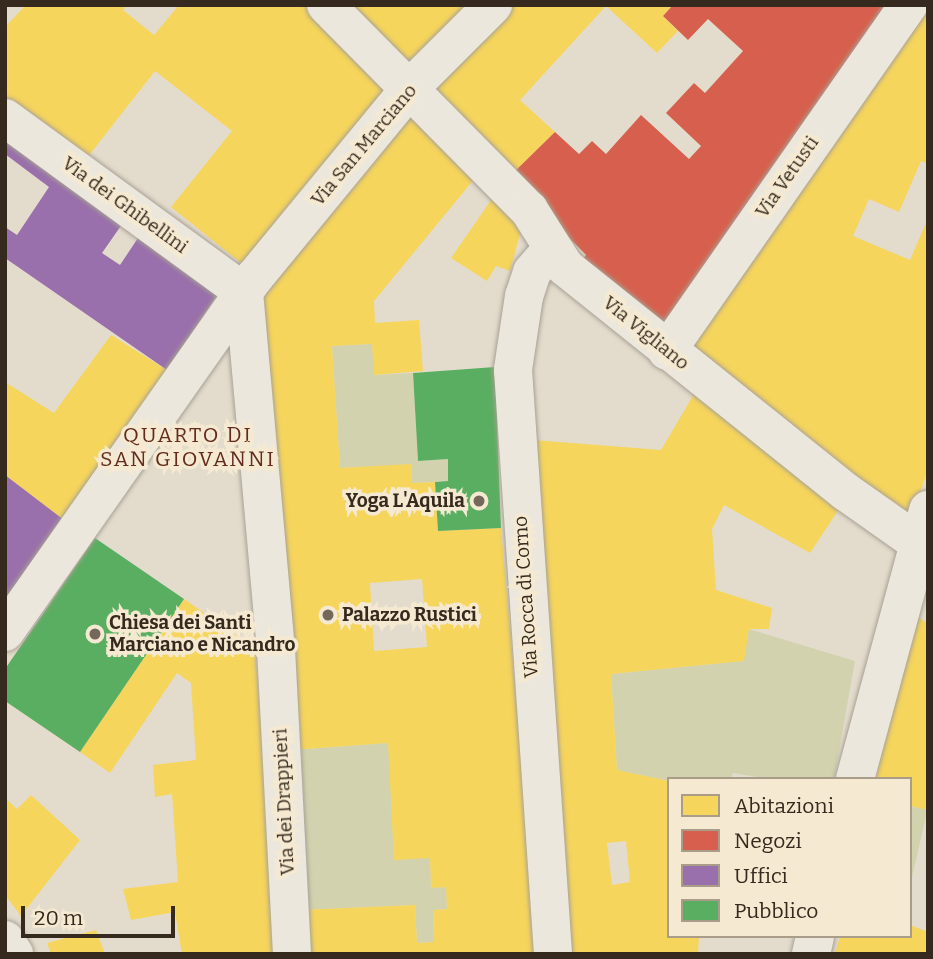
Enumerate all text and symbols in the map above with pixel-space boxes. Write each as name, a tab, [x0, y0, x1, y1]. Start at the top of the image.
street label: Via San Marciano	[306, 79, 422, 211]
street label: Via Vetusti	[751, 132, 823, 222]
street label: Via dei Ghibellini	[58, 152, 192, 258]
street label: Via Vigliano	[598, 291, 694, 375]
district label: QUARTO DI SAN GIOVANNI	[101, 422, 275, 472]
place label: Yoga L'Aquila	[346, 490, 465, 512]
marker: Yoga L'Aquila	[471, 493, 487, 509]
street label: Via Rocca di Corno	[509, 515, 543, 679]
place label: Palazzo Rustici	[342, 604, 477, 626]
marker: Palazzo Rustici	[320, 607, 336, 623]
place label: Chiesa dei Santi Marciano e Nicandro	[109, 612, 295, 656]
marker: Chiesa dei Santi Marciano e Nicandro	[87, 626, 103, 642]
street label: Via dei Drappieri	[269, 728, 299, 876]
legend	[667, 777, 912, 938]
text: Abitazioni	[734, 793, 834, 819]
text: Negozi	[734, 828, 802, 854]
text: Uffici	[734, 863, 788, 889]
scale bar	[24, 892, 178, 936]
text: Pubblico	[734, 898, 818, 924]
text: 20 m	[34, 905, 83, 931]

